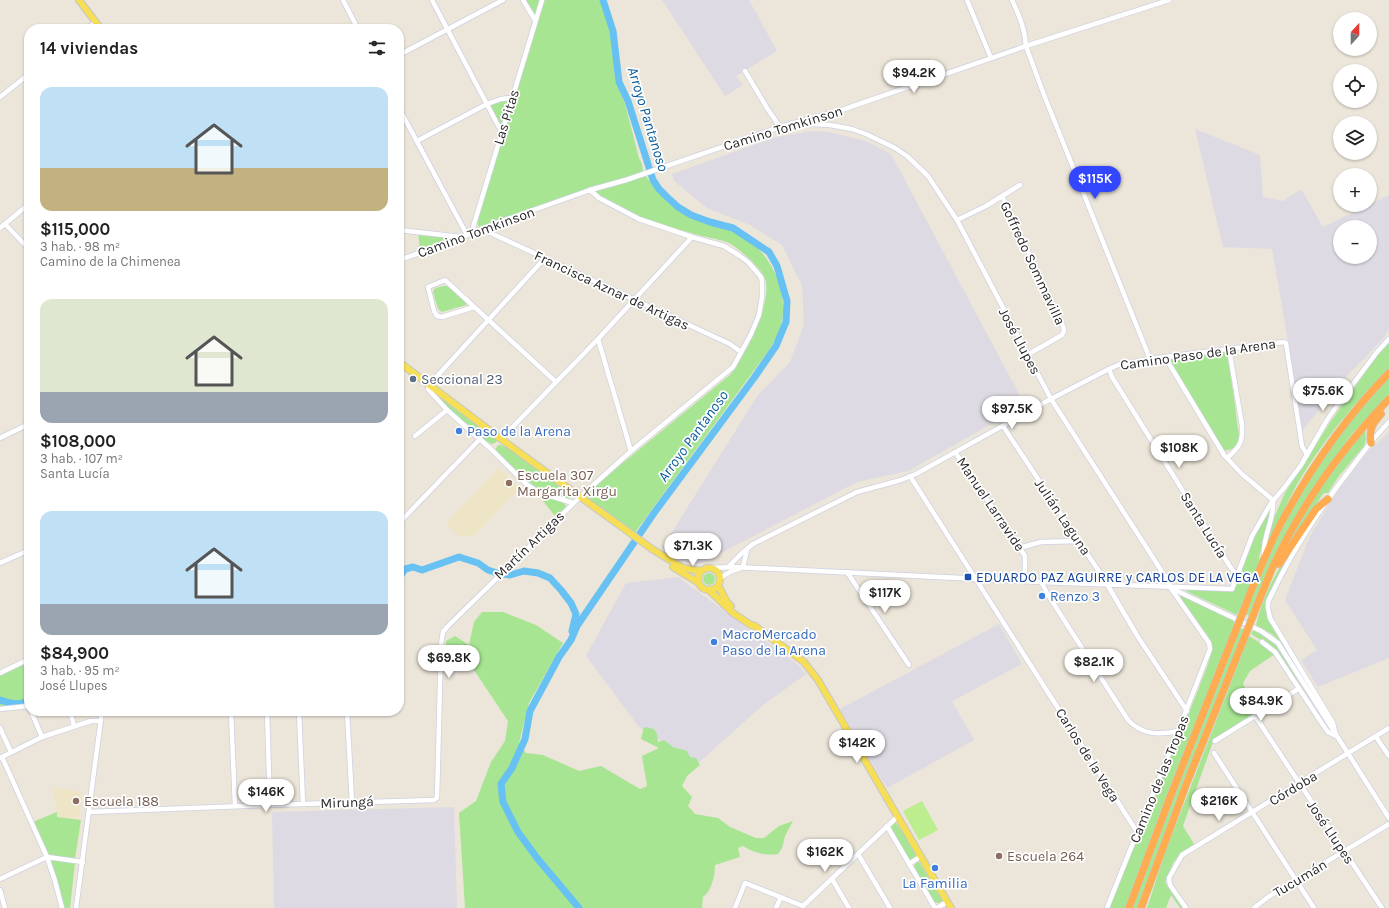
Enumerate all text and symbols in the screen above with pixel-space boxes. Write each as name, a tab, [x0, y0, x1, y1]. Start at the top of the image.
north arrow	[1333, 12, 1377, 56]
map controls	[1333, 12, 1377, 264]
icon: filters	[366, 37, 388, 59]
text: 14 viviendas	[40, 38, 138, 58]
pin: $94.2K	[881, 60, 947, 94]
button: locate	[1333, 64, 1377, 108]
water label: Arroyo Pantanoso	[624, 65, 673, 174]
text: $94.2K	[892, 65, 936, 80]
street label: Las Pitas	[490, 87, 523, 147]
street label: Camino Tomkinson	[722, 102, 845, 155]
icon: home	[178, 113, 250, 185]
button: layers	[1333, 116, 1377, 160]
pin: $115K	[1067, 166, 1123, 200]
button: +	[1333, 168, 1377, 212]
text: $115K	[1078, 171, 1112, 186]
street label: Goffredo Sommavilla	[996, 199, 1069, 328]
street label: Camino Tomkinson	[415, 203, 537, 262]
text: $115,000	[40, 219, 110, 239]
button: −	[1333, 220, 1377, 264]
text: 3 hab. · 98 m²	[40, 239, 120, 254]
street label: Francisca Aznar de Artigas	[532, 247, 692, 334]
text: Camino de la Chimenea	[40, 254, 181, 269]
street label: José Llupes	[995, 305, 1044, 377]
icon: home	[178, 325, 250, 397]
street label: Camino Paso de la Arena	[1119, 335, 1277, 374]
place label: Seccional 23	[421, 371, 503, 388]
marker: Seccional 23	[408, 374, 418, 384]
pin: $75.6K	[1290, 378, 1356, 412]
text: $75.6K	[1302, 383, 1344, 398]
water label: Arroyo Pantanoso	[654, 386, 732, 485]
pin: $97.5K	[979, 396, 1045, 430]
text: $97.5K	[991, 401, 1033, 416]
place label: Paso de la Arena	[467, 423, 571, 440]
marker: Paso de la Arena	[454, 426, 464, 436]
text: $108,000	[40, 431, 116, 451]
pin: $108K	[1151, 435, 1207, 469]
text: $108K	[1160, 440, 1198, 455]
text: 3 hab. · 107 m²	[40, 451, 123, 466]
street label: Manuel Larravide	[953, 454, 1028, 555]
text: Santa Lucía	[40, 466, 110, 481]
place label: Escuela 307 Margarita Xirgu	[517, 467, 617, 500]
street label: Julián Laguna	[1031, 476, 1094, 559]
marker: Escuela 307 Margarita Xirgu	[504, 478, 514, 488]
street label: Santa Lucía	[1176, 489, 1231, 562]
street label: Martín Artigas	[491, 508, 568, 583]
pin: $71.3K	[660, 533, 726, 567]
icon: home	[178, 537, 250, 609]
text: $71.3K	[673, 538, 713, 553]
place label: EDUARDO PAZ AGUIRRE y CARLOS DE LA VEGA	[976, 569, 1259, 586]
marker: EDUARDO PAZ AGUIRRE y CARLOS DE LA VEGA	[963, 572, 973, 582]
pin: $117K	[857, 580, 913, 614]
text: $117K	[868, 585, 902, 600]
place label: Renzo 3	[1050, 588, 1100, 605]
marker: Renzo 3	[1037, 591, 1047, 601]
place label: MacroMercado Paso de la Arena	[722, 626, 826, 659]
marker: MacroMercado Paso de la Arena	[709, 637, 719, 647]
text: $84,900	[40, 643, 109, 663]
pin: $69.8K	[416, 645, 482, 679]
pin: $82.1K	[1061, 649, 1127, 683]
text: $69.8K	[427, 650, 471, 665]
text: $82.1K	[1073, 654, 1115, 669]
text: 3 hab. · 95 m²	[40, 663, 120, 678]
text: José Llupes	[40, 678, 108, 693]
pin: $84.9K	[1228, 688, 1294, 722]
text: $84.9K	[1239, 693, 1283, 708]
street label: Carlos de la Vega	[1052, 705, 1123, 805]
street label: Camino de las Tropas	[1126, 713, 1193, 845]
pin: $142K	[829, 730, 885, 764]
text: $142K	[838, 735, 876, 750]
street label: Córdoba	[1266, 767, 1320, 809]
pin: $146K	[238, 779, 294, 813]
text: $146K	[247, 784, 285, 799]
pin: $216K	[1191, 788, 1247, 822]
place label: Escuela 188	[84, 793, 159, 810]
street label: Mirungá	[320, 793, 374, 812]
text: $216K	[1200, 793, 1238, 808]
marker: Escuela 188	[71, 796, 81, 806]
street label: José Llupes	[1303, 797, 1358, 867]
pin: $162K	[797, 839, 853, 873]
text: $162K	[806, 844, 844, 859]
place label: Escuela 264	[1007, 848, 1084, 865]
marker: Escuela 264	[994, 851, 1004, 861]
street label: Tucumán	[1270, 856, 1330, 901]
marker: La Familia	[930, 863, 940, 873]
place label: La Familia	[902, 875, 968, 892]

